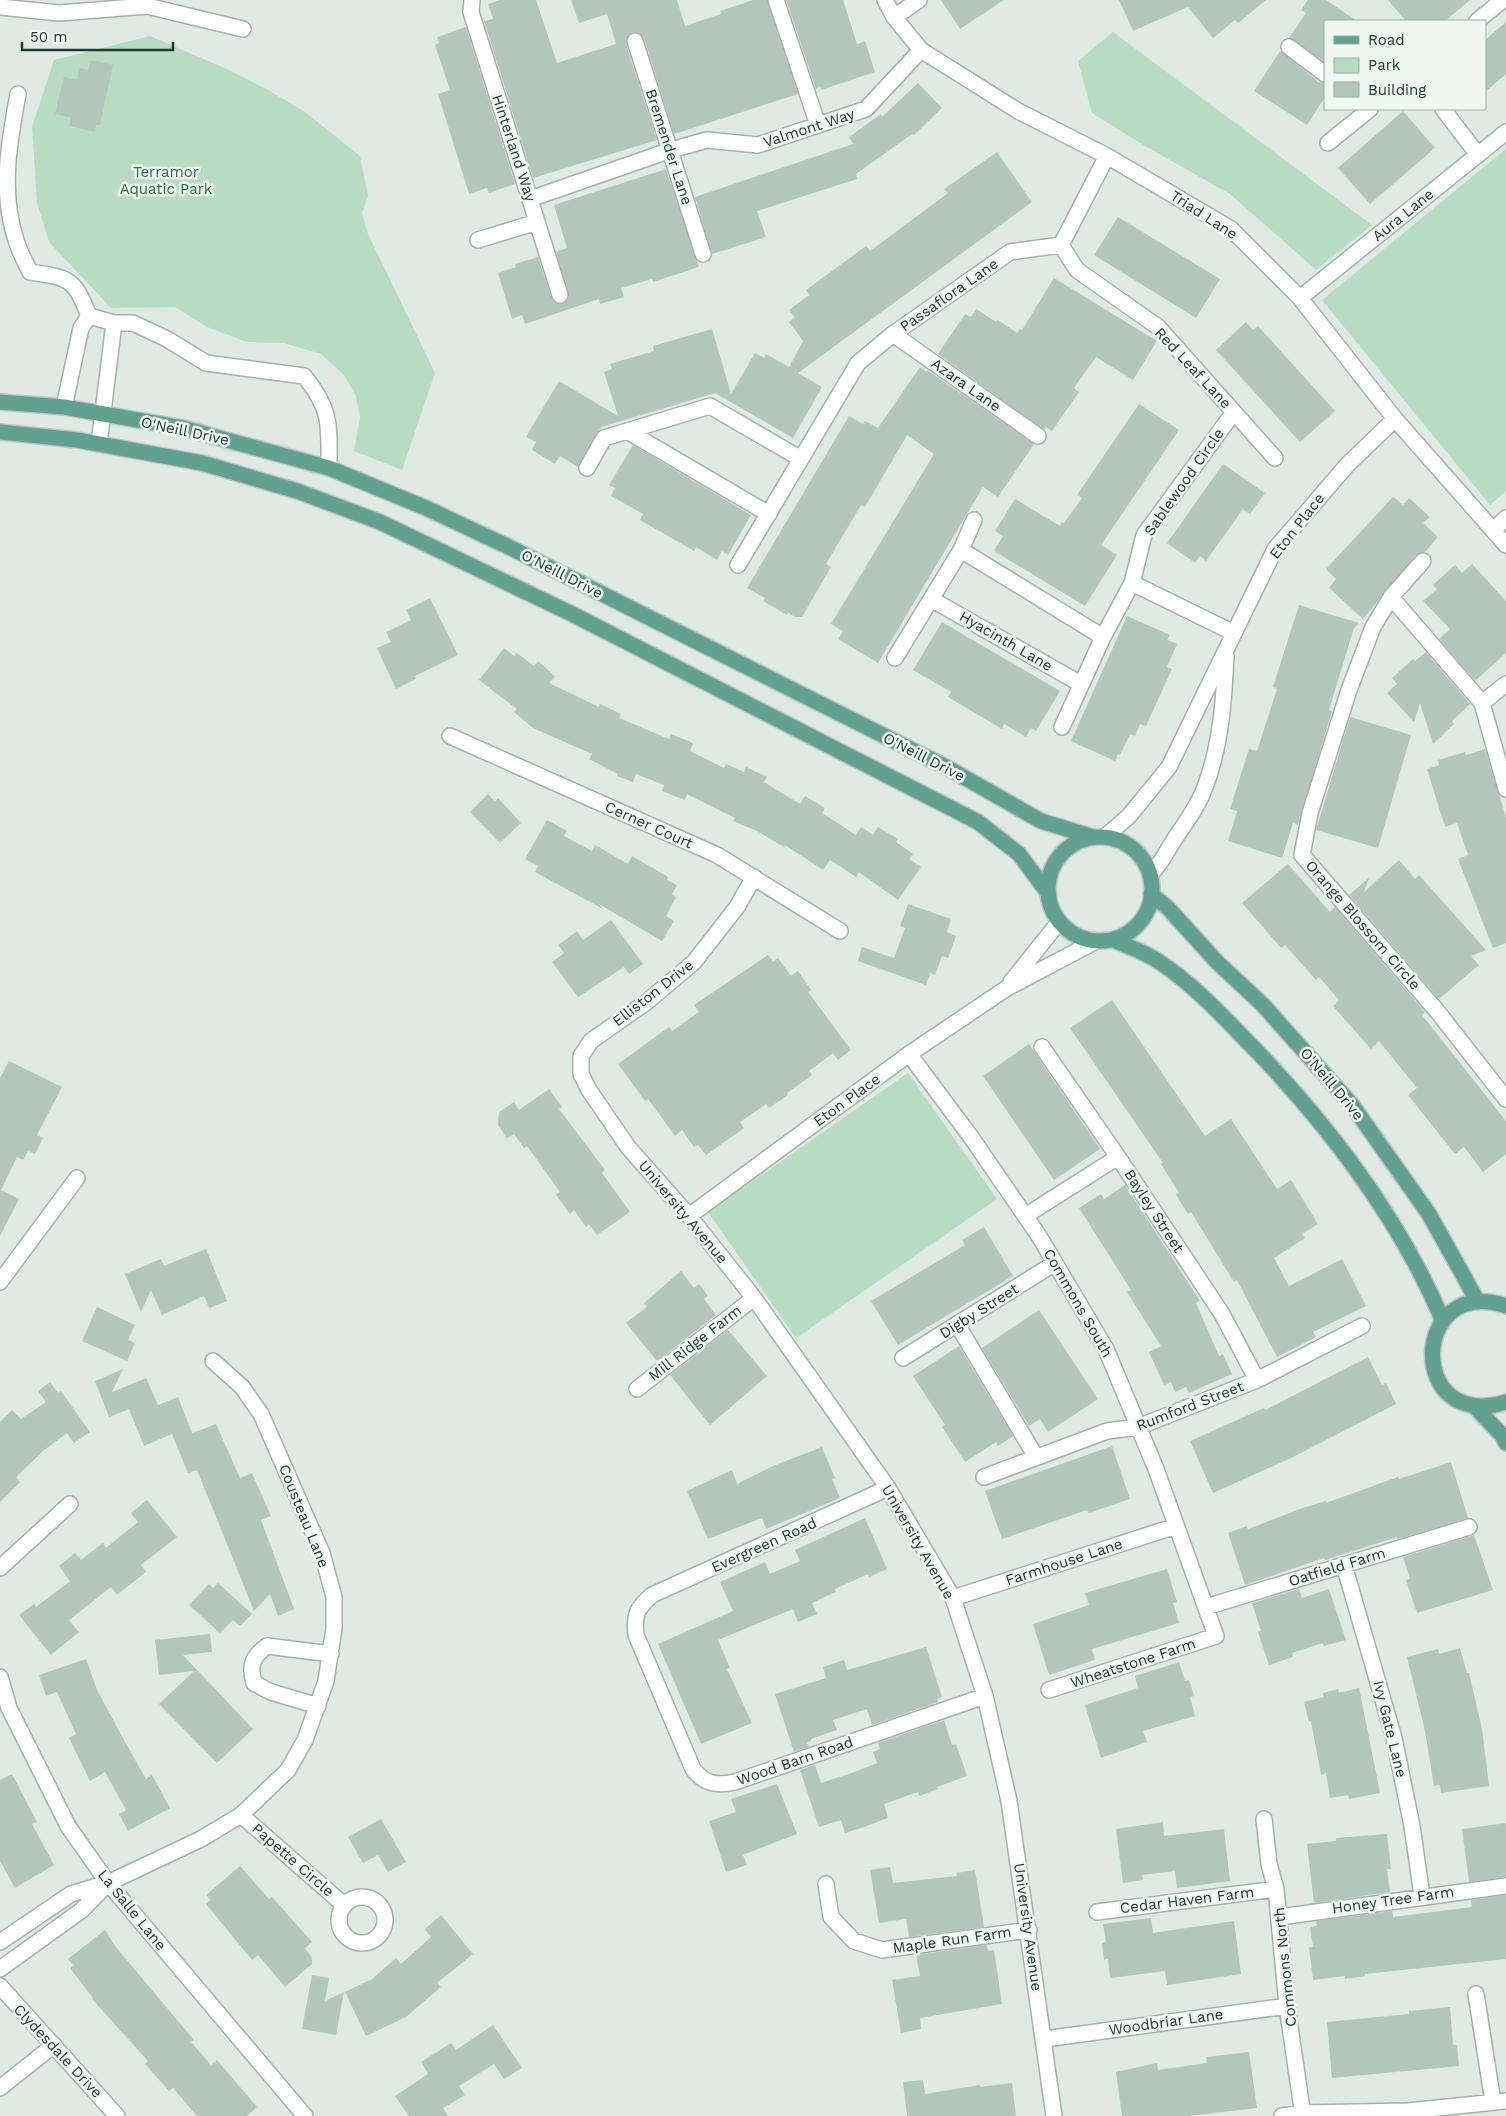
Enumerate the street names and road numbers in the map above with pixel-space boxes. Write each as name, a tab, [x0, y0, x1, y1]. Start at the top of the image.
street label: Bremender Lane	[642, 87, 696, 207]
street label: Hinterland Way	[488, 92, 540, 204]
street label: Valmont Way	[761, 105, 857, 151]
street label: Aura Lane	[1369, 185, 1437, 245]
street label: Triad Lane	[1167, 187, 1241, 243]
street label: Passaflora Lane	[896, 254, 1002, 336]
street label: Red Leaf Lane	[1151, 324, 1235, 412]
street label: Azara Lane	[928, 354, 1004, 416]
street label: O'Neill Drive	[139, 413, 231, 449]
street label: Sablewood Circle	[1140, 425, 1228, 539]
street label: Eton Place	[1266, 490, 1328, 562]
street label: O'Neill Drive	[518, 546, 606, 602]
street label: Hyacinth Lane	[956, 607, 1056, 675]
street label: O'Neill Drive	[880, 729, 968, 785]
street label: Cerner Court	[602, 798, 696, 853]
street label: Orange Blossom Circle	[1302, 856, 1424, 994]
street label: Elliston Drive	[609, 956, 697, 1030]
street label: O'Neill Drive	[1296, 1044, 1368, 1124]
street label: Eton Place	[810, 1070, 884, 1130]
street label: University Avenue	[635, 1157, 731, 1267]
street label: Bayley Street	[1120, 1166, 1188, 1257]
street label: Commons South	[1040, 1245, 1116, 1361]
street label: Digby Street	[936, 1279, 1022, 1342]
street label: Mill Ridge Farm	[645, 1301, 745, 1385]
street label: Rumford Street	[1134, 1377, 1247, 1435]
street label: Cousteau Lane	[275, 1462, 333, 1570]
street label: University Avenue	[878, 1482, 958, 1602]
street label: Evergreen Road	[709, 1514, 819, 1576]
street label: Farmhouse Lane	[1003, 1535, 1125, 1589]
street label: Oatfield Farm	[1286, 1544, 1388, 1590]
street label: Wheatstone Farm	[1068, 1634, 1198, 1692]
street label: Ivy Gate Lane	[1369, 1679, 1411, 1779]
street label: Wood Barn Road	[734, 1733, 856, 1789]
street label: Papette Circle	[248, 1820, 338, 1900]
street label: University Avenue	[1010, 1862, 1046, 1992]
street label: La Salle Lane	[94, 1866, 170, 1954]
street label: Cedar Haven Farm	[1119, 1883, 1255, 1917]
street label: Honey Tree Farm	[1331, 1883, 1455, 1917]
street label: Commons North	[1270, 1906, 1300, 2028]
street label: Maple Run Farm	[891, 1923, 1013, 1957]
street label: Clydesdale Drive	[10, 2000, 106, 2102]
street label: Woodbriar Lane	[1108, 2005, 1224, 2039]

